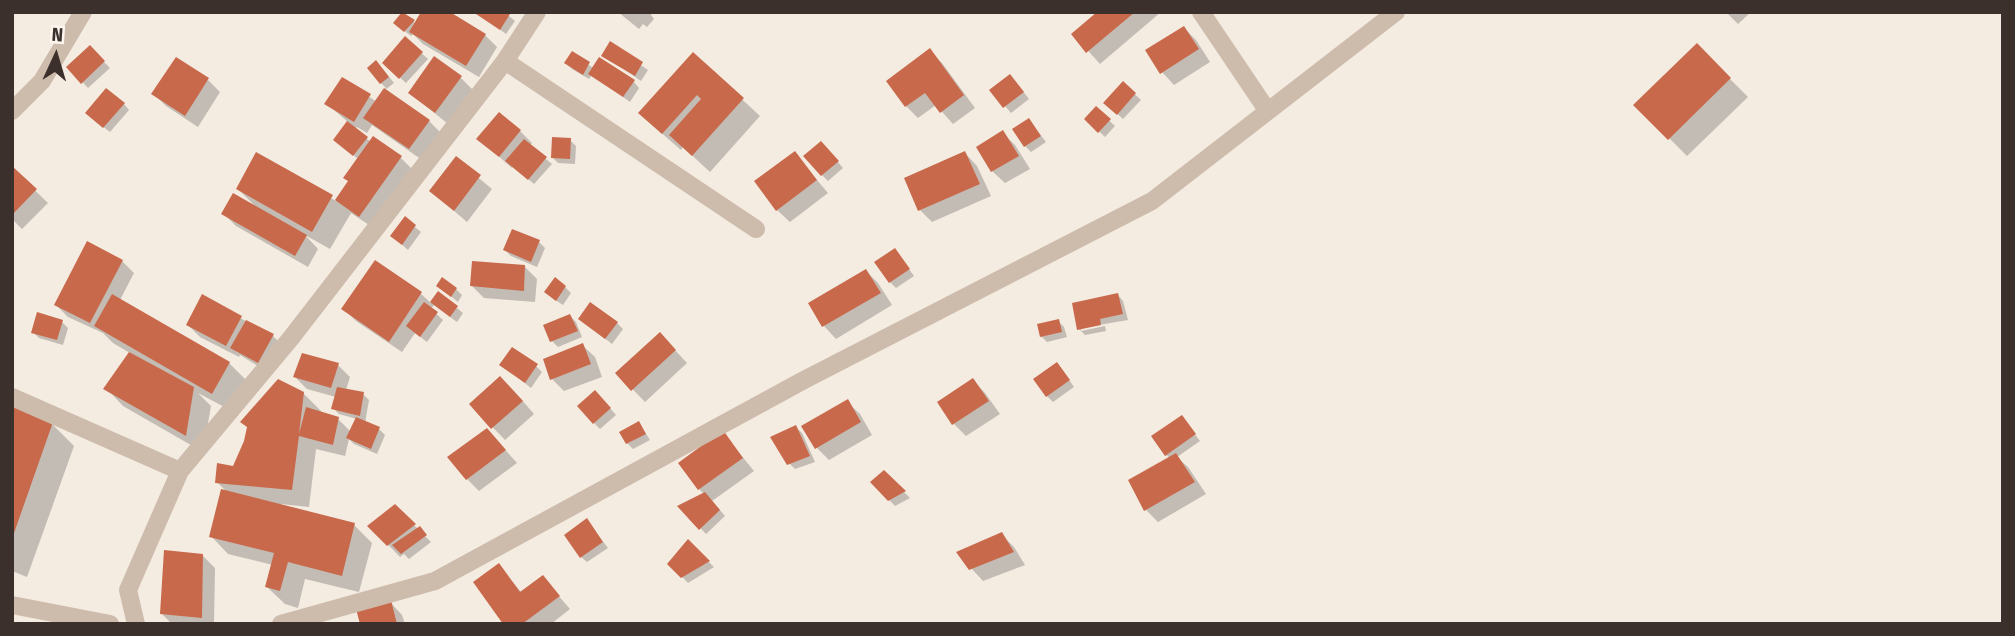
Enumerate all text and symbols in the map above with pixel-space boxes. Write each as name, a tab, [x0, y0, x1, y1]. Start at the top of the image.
north arrow	[21, 21, 91, 91]
text: N	[51, 23, 64, 46]

